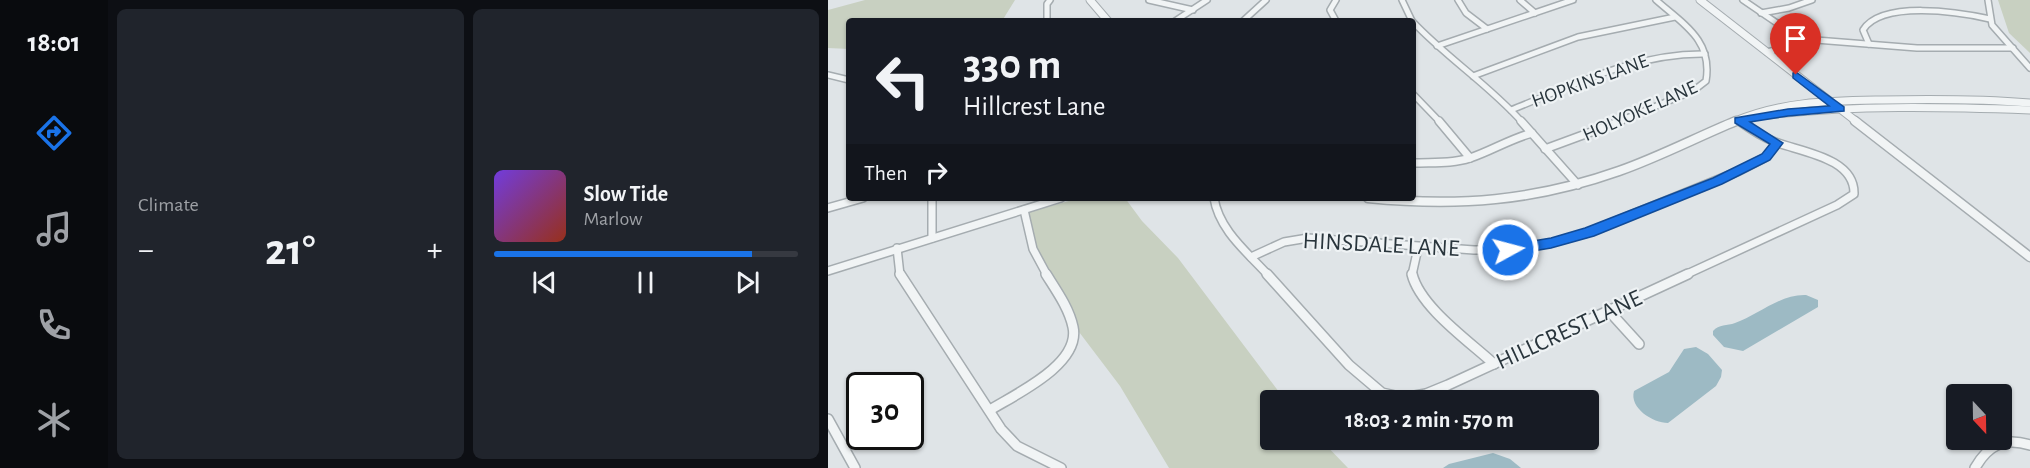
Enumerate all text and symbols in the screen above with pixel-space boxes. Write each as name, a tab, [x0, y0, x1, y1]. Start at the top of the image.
pin	[1770, 13, 1821, 75]
icon: arrive	[1779, 22, 1812, 55]
text: 18:01	[27, 29, 81, 56]
icon: left	[864, 42, 942, 120]
text: 330 m	[963, 44, 1061, 86]
street label: HOPKINS LANE	[1529, 51, 1651, 111]
street label: HOLYOKE LANE	[1580, 77, 1701, 145]
text: Hillcrest Lane	[963, 93, 1106, 120]
icon: directions	[33, 112, 75, 154]
icon: right	[920, 156, 953, 189]
text: Then	[864, 162, 908, 184]
text: Slow Tide	[584, 183, 668, 205]
text: Climate	[138, 195, 199, 215]
icon: music	[33, 208, 75, 250]
text: Marlow	[584, 209, 643, 229]
position arrow	[1476, 218, 1540, 282]
text: 21°	[265, 228, 316, 273]
street label: HINSDALE LANE	[1302, 229, 1460, 261]
text: −	[138, 234, 154, 267]
text: +	[427, 234, 443, 267]
icon: previous	[528, 266, 561, 299]
icon: pause	[629, 266, 662, 299]
icon: next	[731, 266, 764, 299]
street label: HILLCREST LANE	[1492, 286, 1646, 374]
icon: phone	[33, 304, 75, 346]
speed limit sign: 30	[846, 372, 924, 450]
north arrow	[1946, 384, 2012, 450]
map controls	[1946, 384, 2012, 450]
icon: climate	[33, 399, 75, 441]
text: 18:03 · 2 min · 570 m	[1345, 409, 1514, 431]

